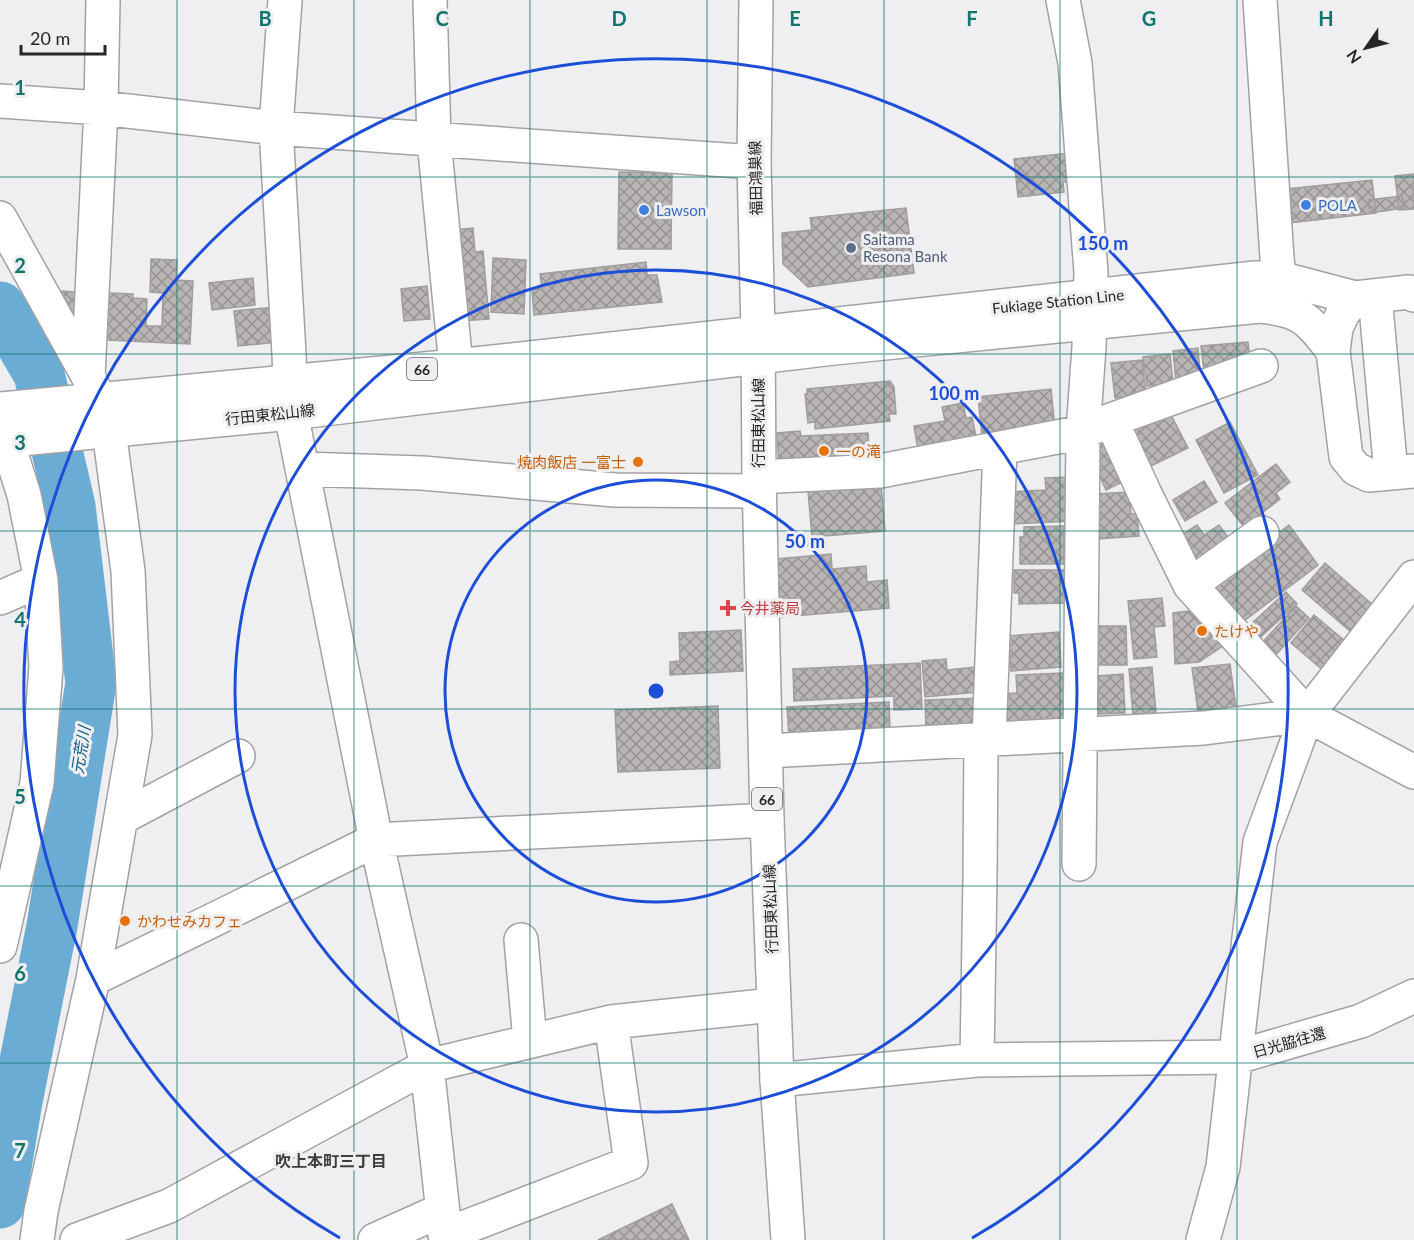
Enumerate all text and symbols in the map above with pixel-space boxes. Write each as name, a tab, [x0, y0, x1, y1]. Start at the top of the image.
text: B	[258, 6, 272, 30]
text: C	[435, 6, 449, 30]
text: D	[611, 6, 627, 30]
text: E	[789, 6, 801, 30]
text: F	[966, 6, 978, 30]
text: G	[1142, 6, 1156, 30]
text: H	[1318, 6, 1334, 30]
scale bar	[21, 18, 105, 56]
north arrow	[1336, 18, 1396, 78]
text: 20 m	[30, 27, 70, 49]
text: N	[1342, 46, 1365, 67]
text: 1	[14, 75, 26, 99]
street label: 福田鴻巣線	[745, 140, 765, 216]
place label: POLA	[1318, 196, 1358, 214]
marker: POLA	[1299, 198, 1313, 212]
place label: Lawson	[656, 201, 706, 219]
marker: Lawson	[637, 203, 651, 217]
place label: Saitama Resona Bank	[863, 230, 948, 265]
text: 150 m	[1078, 232, 1128, 254]
marker: Saitama Resona Bank	[844, 241, 858, 255]
text: 2	[14, 253, 26, 277]
street label: Fukiage Station Line	[991, 285, 1125, 317]
road number: 66	[407, 358, 437, 380]
street label: 行田東松山線	[749, 378, 767, 468]
text: 100 m	[929, 382, 979, 404]
street label: 行田東松山線	[224, 400, 316, 428]
text: 3	[14, 430, 26, 454]
place label: 一の滝	[836, 442, 881, 460]
marker: 一の滝	[817, 444, 831, 458]
place label: 焼肉飯店 一富士	[517, 453, 626, 471]
marker: 焼肉飯店 一富士	[631, 455, 645, 469]
text: 50 m	[785, 530, 825, 552]
place label: 今井薬局	[740, 599, 800, 617]
marker: 今井薬局	[721, 601, 735, 615]
text: 4	[14, 607, 26, 631]
place label: たけや	[1214, 622, 1259, 640]
marker: たけや	[1195, 624, 1209, 638]
centre of rings	[646, 681, 666, 701]
water label: 元荒川	[67, 723, 93, 775]
text: 5	[14, 784, 26, 808]
road number: 66	[752, 788, 782, 810]
street label: 行田東松山線	[759, 864, 781, 954]
place label: かわせみカフェ	[137, 912, 242, 930]
marker: かわせみカフェ	[118, 914, 132, 928]
text: 6	[14, 961, 26, 985]
street label: 日光脇往還	[1250, 1023, 1328, 1061]
text: 7	[14, 1138, 26, 1162]
district label: 吹上本町三丁目	[275, 1151, 387, 1170]

